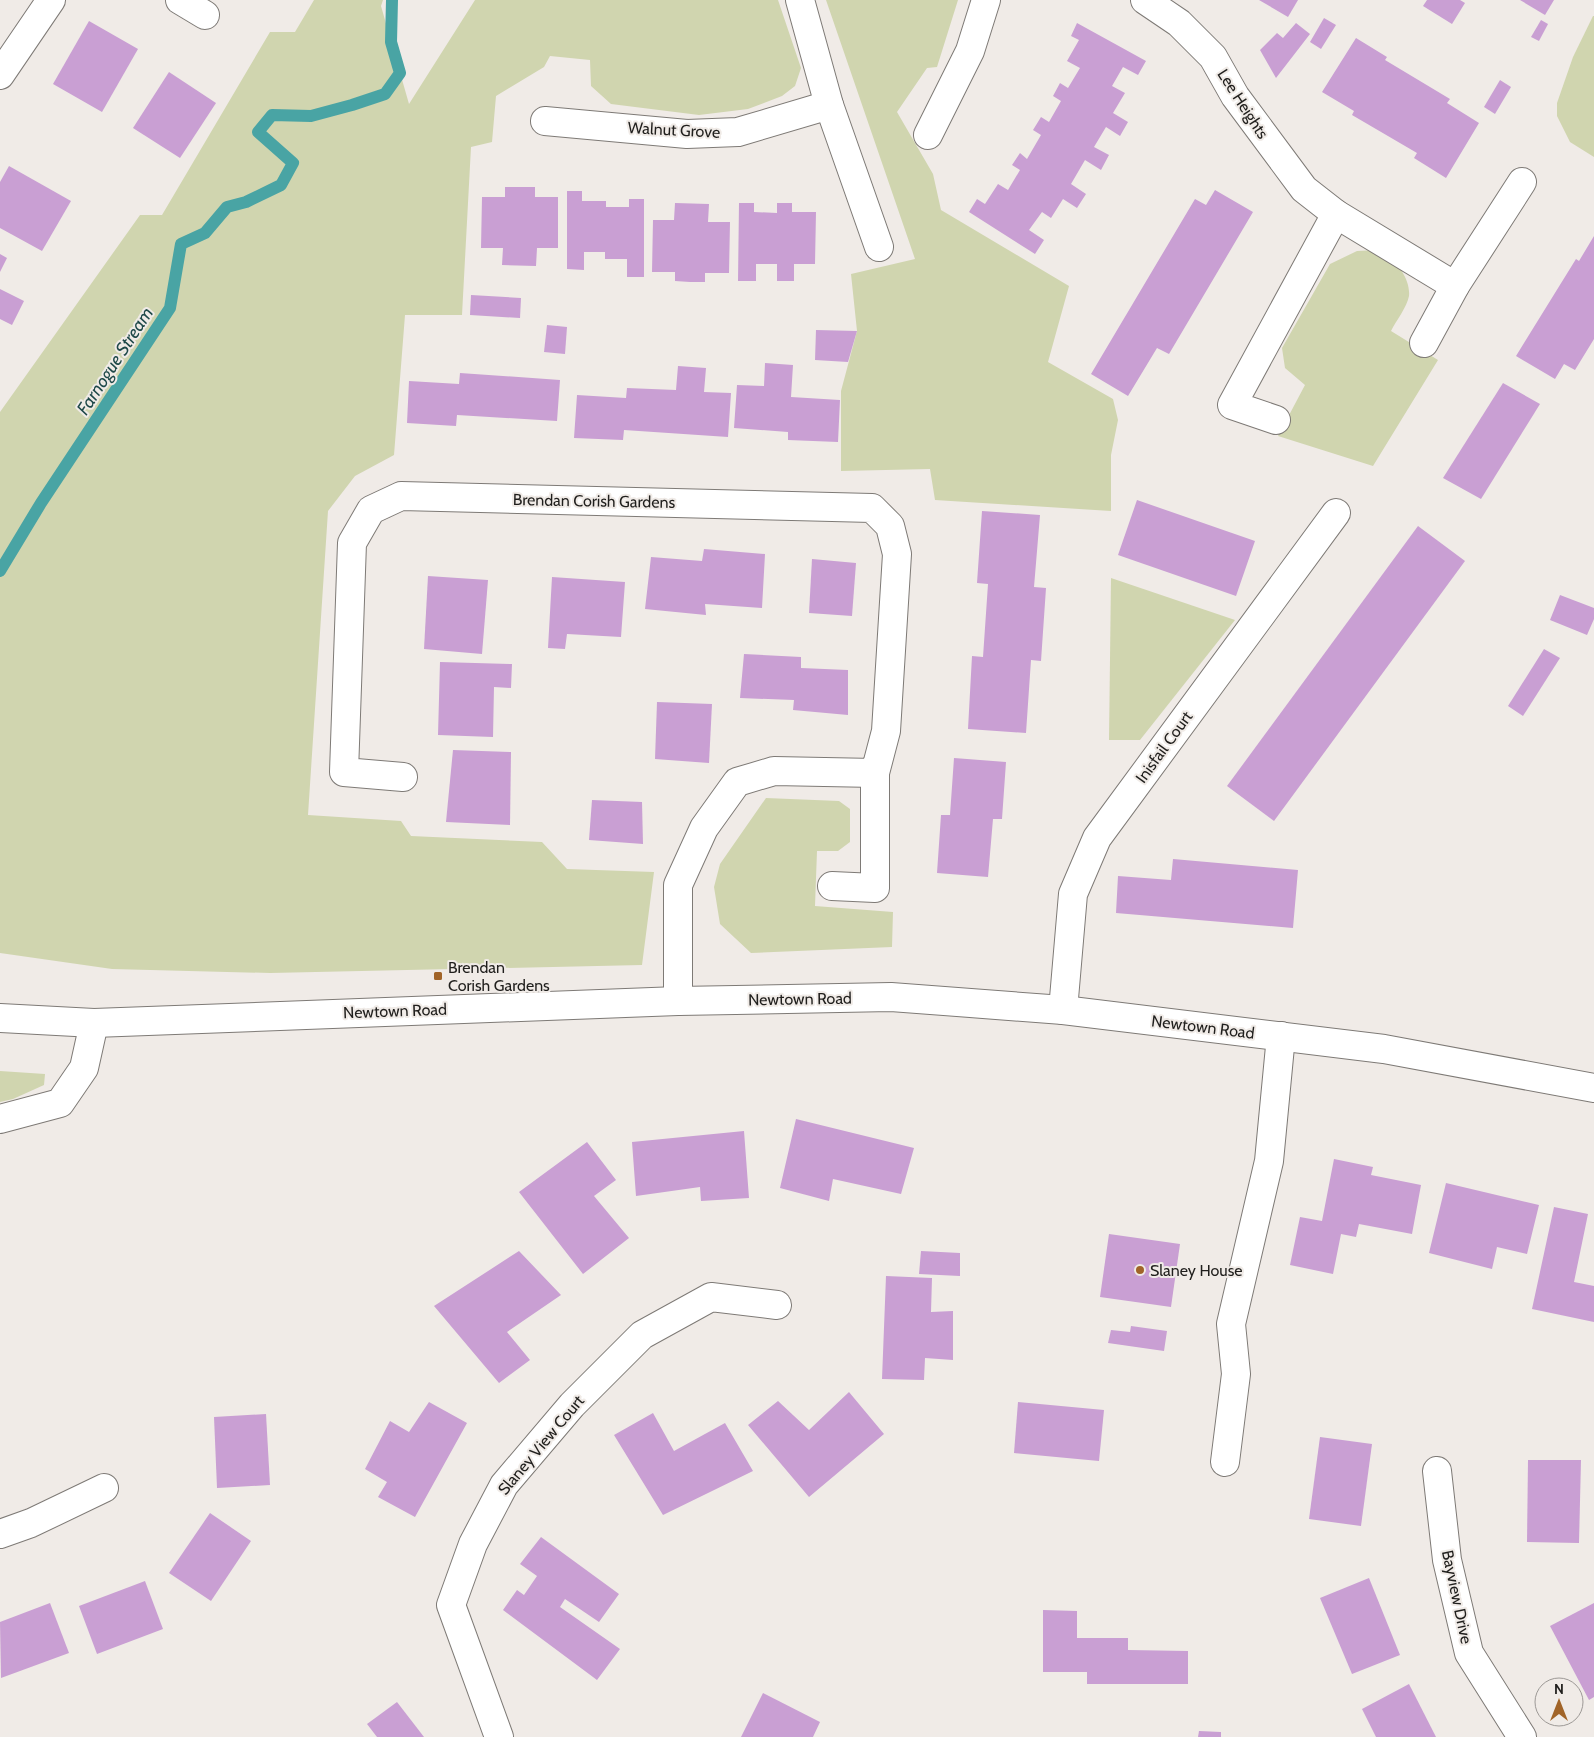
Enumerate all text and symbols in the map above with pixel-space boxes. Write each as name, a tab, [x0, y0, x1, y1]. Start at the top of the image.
street label: Lee Heights	[1214, 66, 1273, 143]
street label: Walnut Grove	[627, 118, 721, 142]
water label: Farnogue Stream	[72, 303, 158, 419]
street label: Brendan Corish Gardens	[513, 490, 676, 512]
street label: Inisfail Court	[1132, 707, 1197, 786]
place label: Brendan Corish Gardens	[448, 958, 550, 995]
marker: Brendan Corish Gardens	[432, 970, 444, 982]
street label: Newtown Road	[748, 989, 852, 1009]
street label: Newtown Road	[343, 1000, 447, 1022]
street label: Newtown Road	[1150, 1011, 1256, 1043]
place label: Slaney House	[1150, 1261, 1243, 1280]
marker: Slaney House	[1134, 1264, 1146, 1276]
street label: Slaney View Court	[494, 1391, 589, 1499]
street label: Bayview Drive	[1438, 1548, 1476, 1646]
north arrow	[1534, 1677, 1584, 1727]
text: N	[1554, 1680, 1564, 1698]

